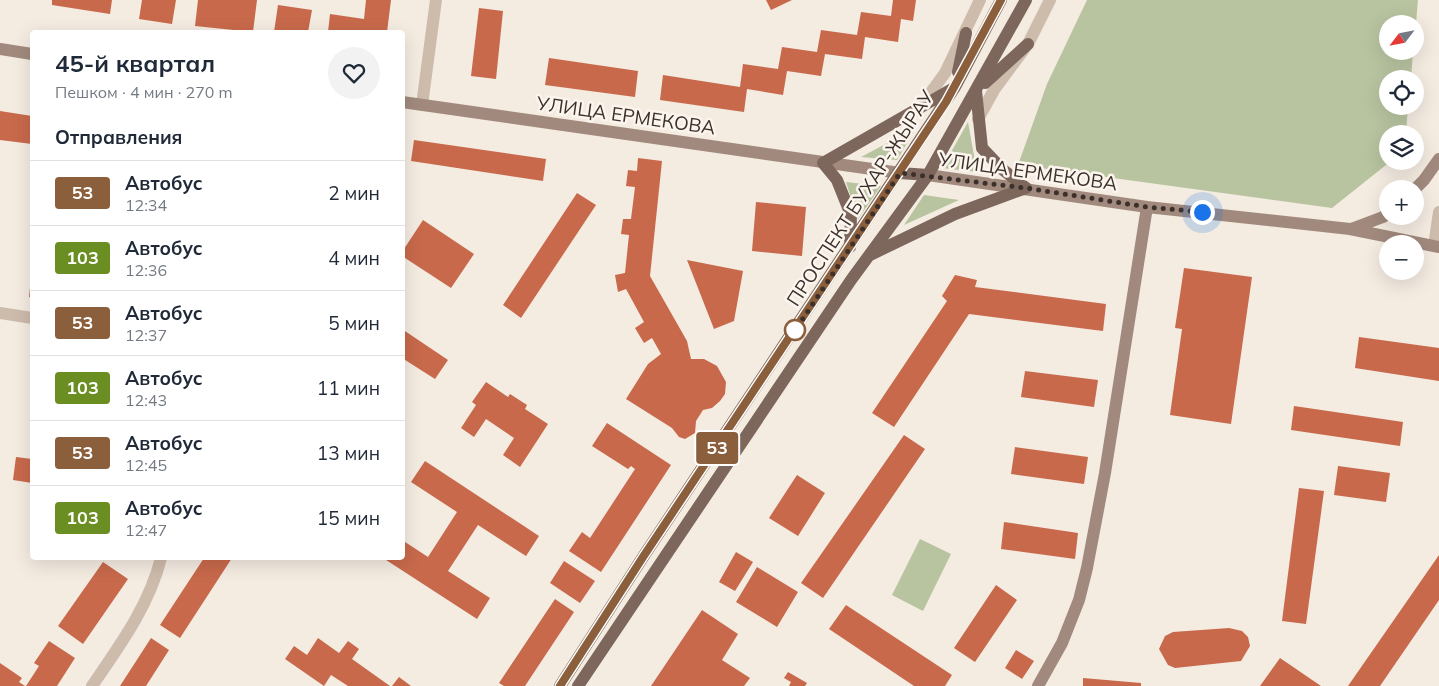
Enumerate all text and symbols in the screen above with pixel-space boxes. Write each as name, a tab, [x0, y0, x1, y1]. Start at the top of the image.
north arrow	[1379, 15, 1424, 60]
map controls	[1379, 15, 1424, 280]
button: heart	[328, 47, 380, 99]
text: 45-й квартал	[55, 48, 215, 78]
button: locate	[1379, 70, 1424, 115]
text: Пешком · 4 мин · 270 m	[55, 82, 233, 102]
street label: ПРОСПЕКТ БУХАР-ЖЫРАУ	[781, 85, 939, 310]
street label: УЛИЦА ЕРМЕКОВА	[534, 90, 717, 139]
text: Отправления	[55, 125, 182, 149]
button: layers	[1379, 125, 1424, 170]
street label: УЛИЦА ЕРМЕКОВА	[936, 146, 1119, 195]
text: Автобус	[125, 171, 203, 195]
button: +	[1379, 180, 1424, 225]
text: 53	[72, 181, 93, 204]
text: 2 мин	[328, 181, 380, 205]
text: 12:34	[125, 195, 167, 215]
your location	[1190, 200, 1215, 225]
button: −	[1379, 235, 1424, 280]
text: Автобус	[125, 236, 203, 260]
text: 103	[66, 246, 99, 269]
text: 4 мин	[328, 246, 380, 270]
text: 12:36	[125, 260, 167, 280]
text: Автобус	[125, 301, 203, 325]
text: 53	[72, 311, 93, 334]
text: 5 мин	[328, 311, 380, 335]
unlabelled marker	[784, 319, 806, 341]
text: 12:37	[125, 325, 167, 345]
text: Автобус	[125, 366, 203, 390]
text: 103	[66, 376, 99, 399]
text: 11 мин	[317, 376, 380, 400]
text: 12:43	[125, 390, 167, 410]
text: Автобус	[125, 431, 203, 455]
line badge: 53	[694, 432, 740, 464]
text: 53	[706, 436, 728, 459]
text: 53	[72, 441, 93, 464]
text: 13 мин	[317, 441, 380, 465]
text: 12:45	[125, 455, 167, 475]
text: Автобус	[125, 496, 203, 520]
text: 103	[66, 506, 99, 529]
text: 15 мин	[317, 506, 380, 530]
text: 12:47	[125, 520, 167, 540]

